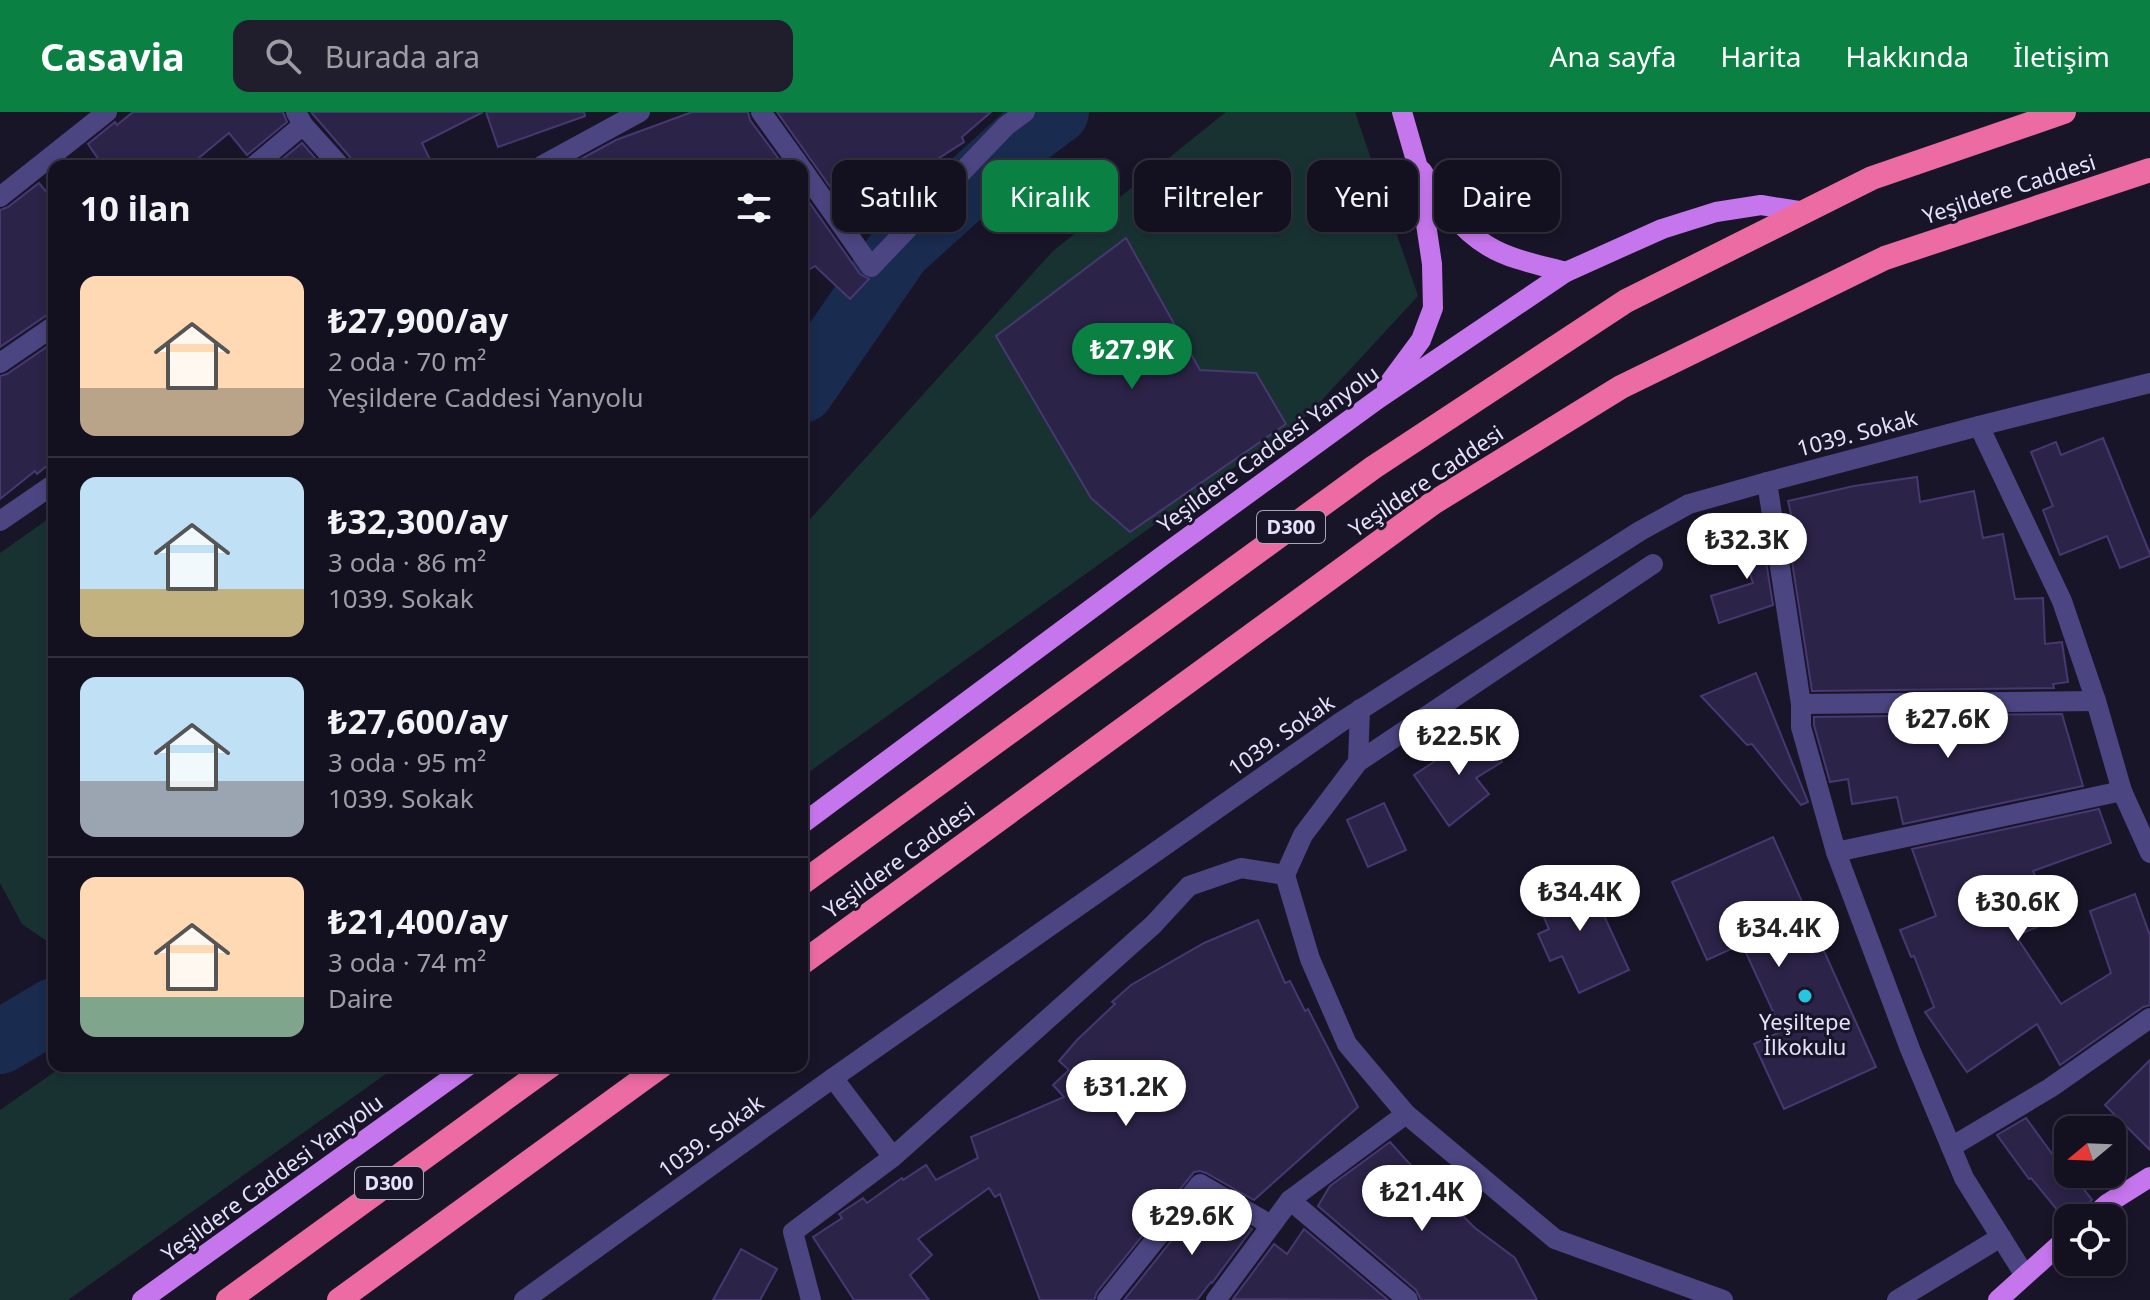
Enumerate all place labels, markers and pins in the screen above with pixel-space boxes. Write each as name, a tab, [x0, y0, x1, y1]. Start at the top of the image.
pin: ₺27.9K	[1067, 323, 1197, 391]
pin: ₺32.3K	[1682, 513, 1812, 581]
pin: ₺27.6K	[1883, 692, 2013, 760]
pin: ₺22.5K	[1394, 709, 1524, 777]
pin: ₺34.4K	[1515, 865, 1645, 933]
pin: ₺30.6K	[1953, 875, 2083, 943]
pin: ₺34.4K	[1714, 901, 1844, 969]
marker: Yeşiltepe İlkokulu	[1796, 987, 1814, 1005]
place label: Yeşiltepe İlkokulu	[1759, 1006, 1851, 1061]
pin: ₺31.2K	[1061, 1060, 1191, 1128]
pin: ₺21.4K	[1357, 1165, 1487, 1233]
pin: ₺29.6K	[1127, 1189, 1257, 1257]

